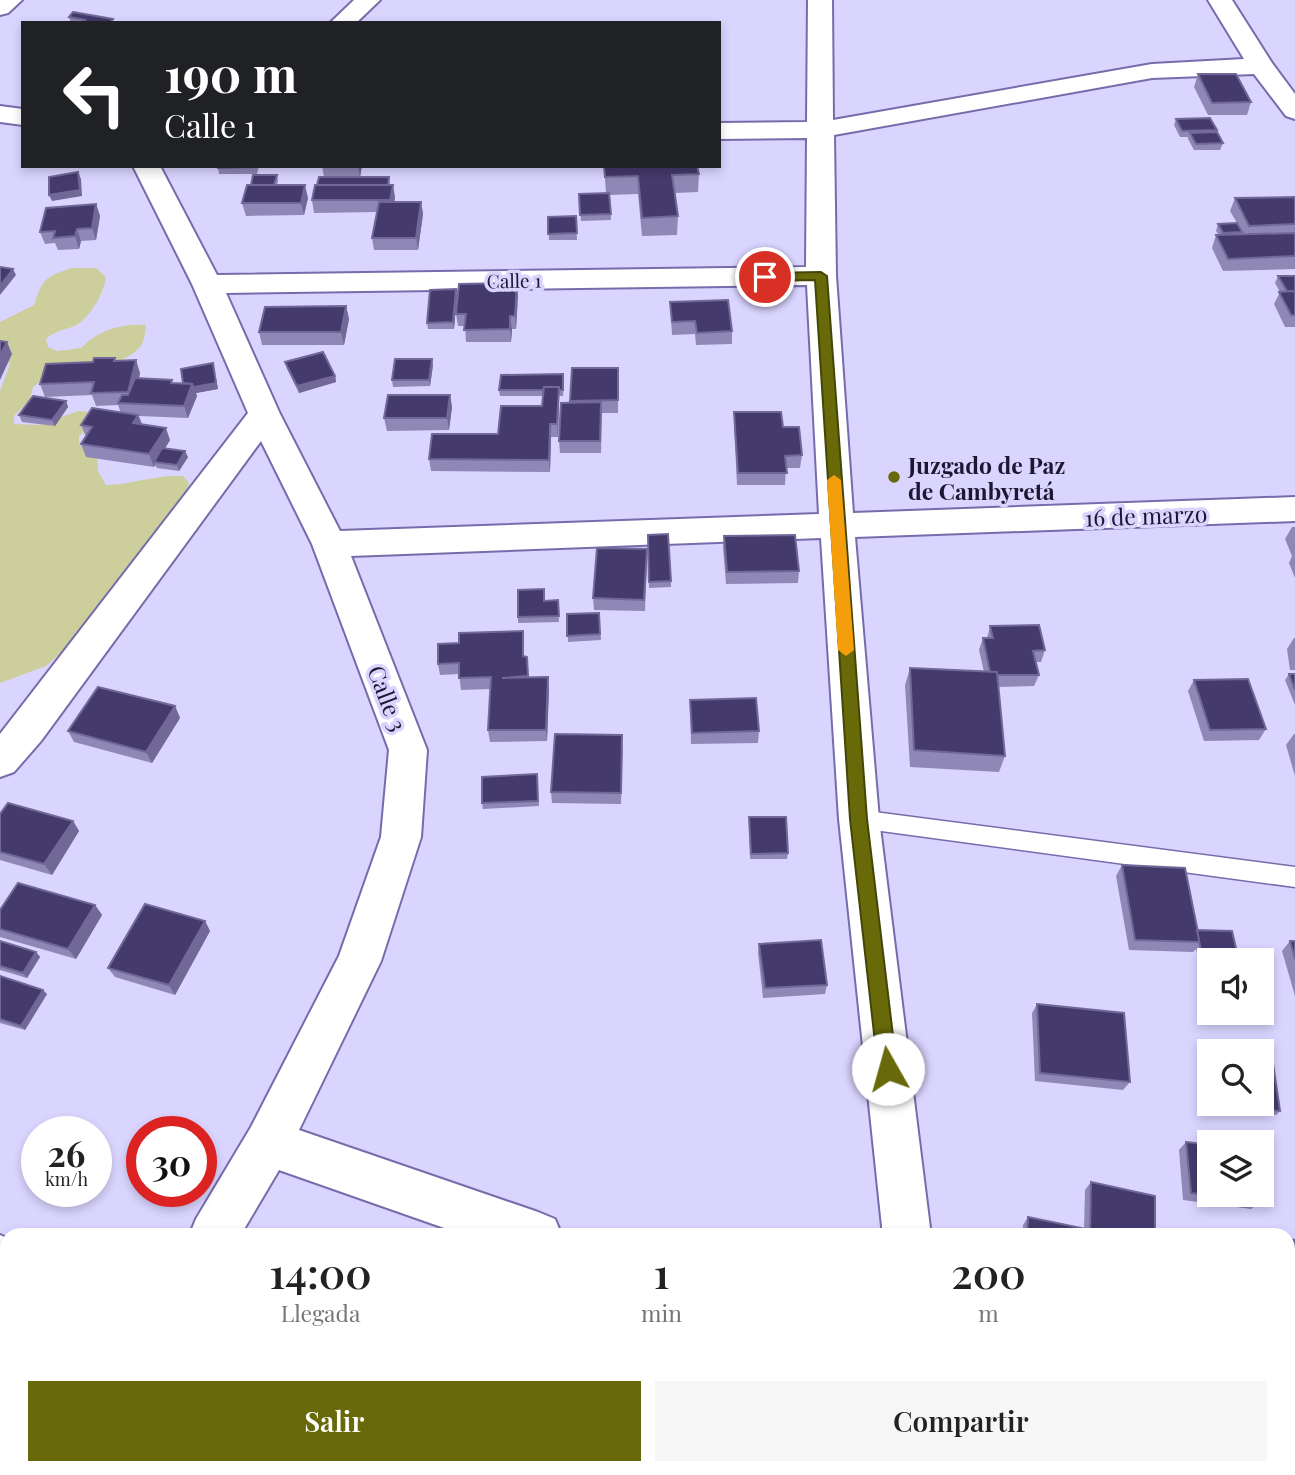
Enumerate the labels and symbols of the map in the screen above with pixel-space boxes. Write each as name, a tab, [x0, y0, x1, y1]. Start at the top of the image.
pin	[735, 247, 795, 307]
street label: Calle 1	[486, 267, 542, 293]
place label: Juzgado de Paz de Cambyretá	[907, 449, 1065, 506]
marker: Juzgado de Paz de Cambyretá	[886, 469, 902, 485]
street label: 16 de marzo	[1084, 497, 1208, 533]
street label: Calle 3	[361, 661, 415, 735]
position arrow	[851, 1032, 925, 1106]
speed limit sign: 30	[126, 1116, 217, 1207]

